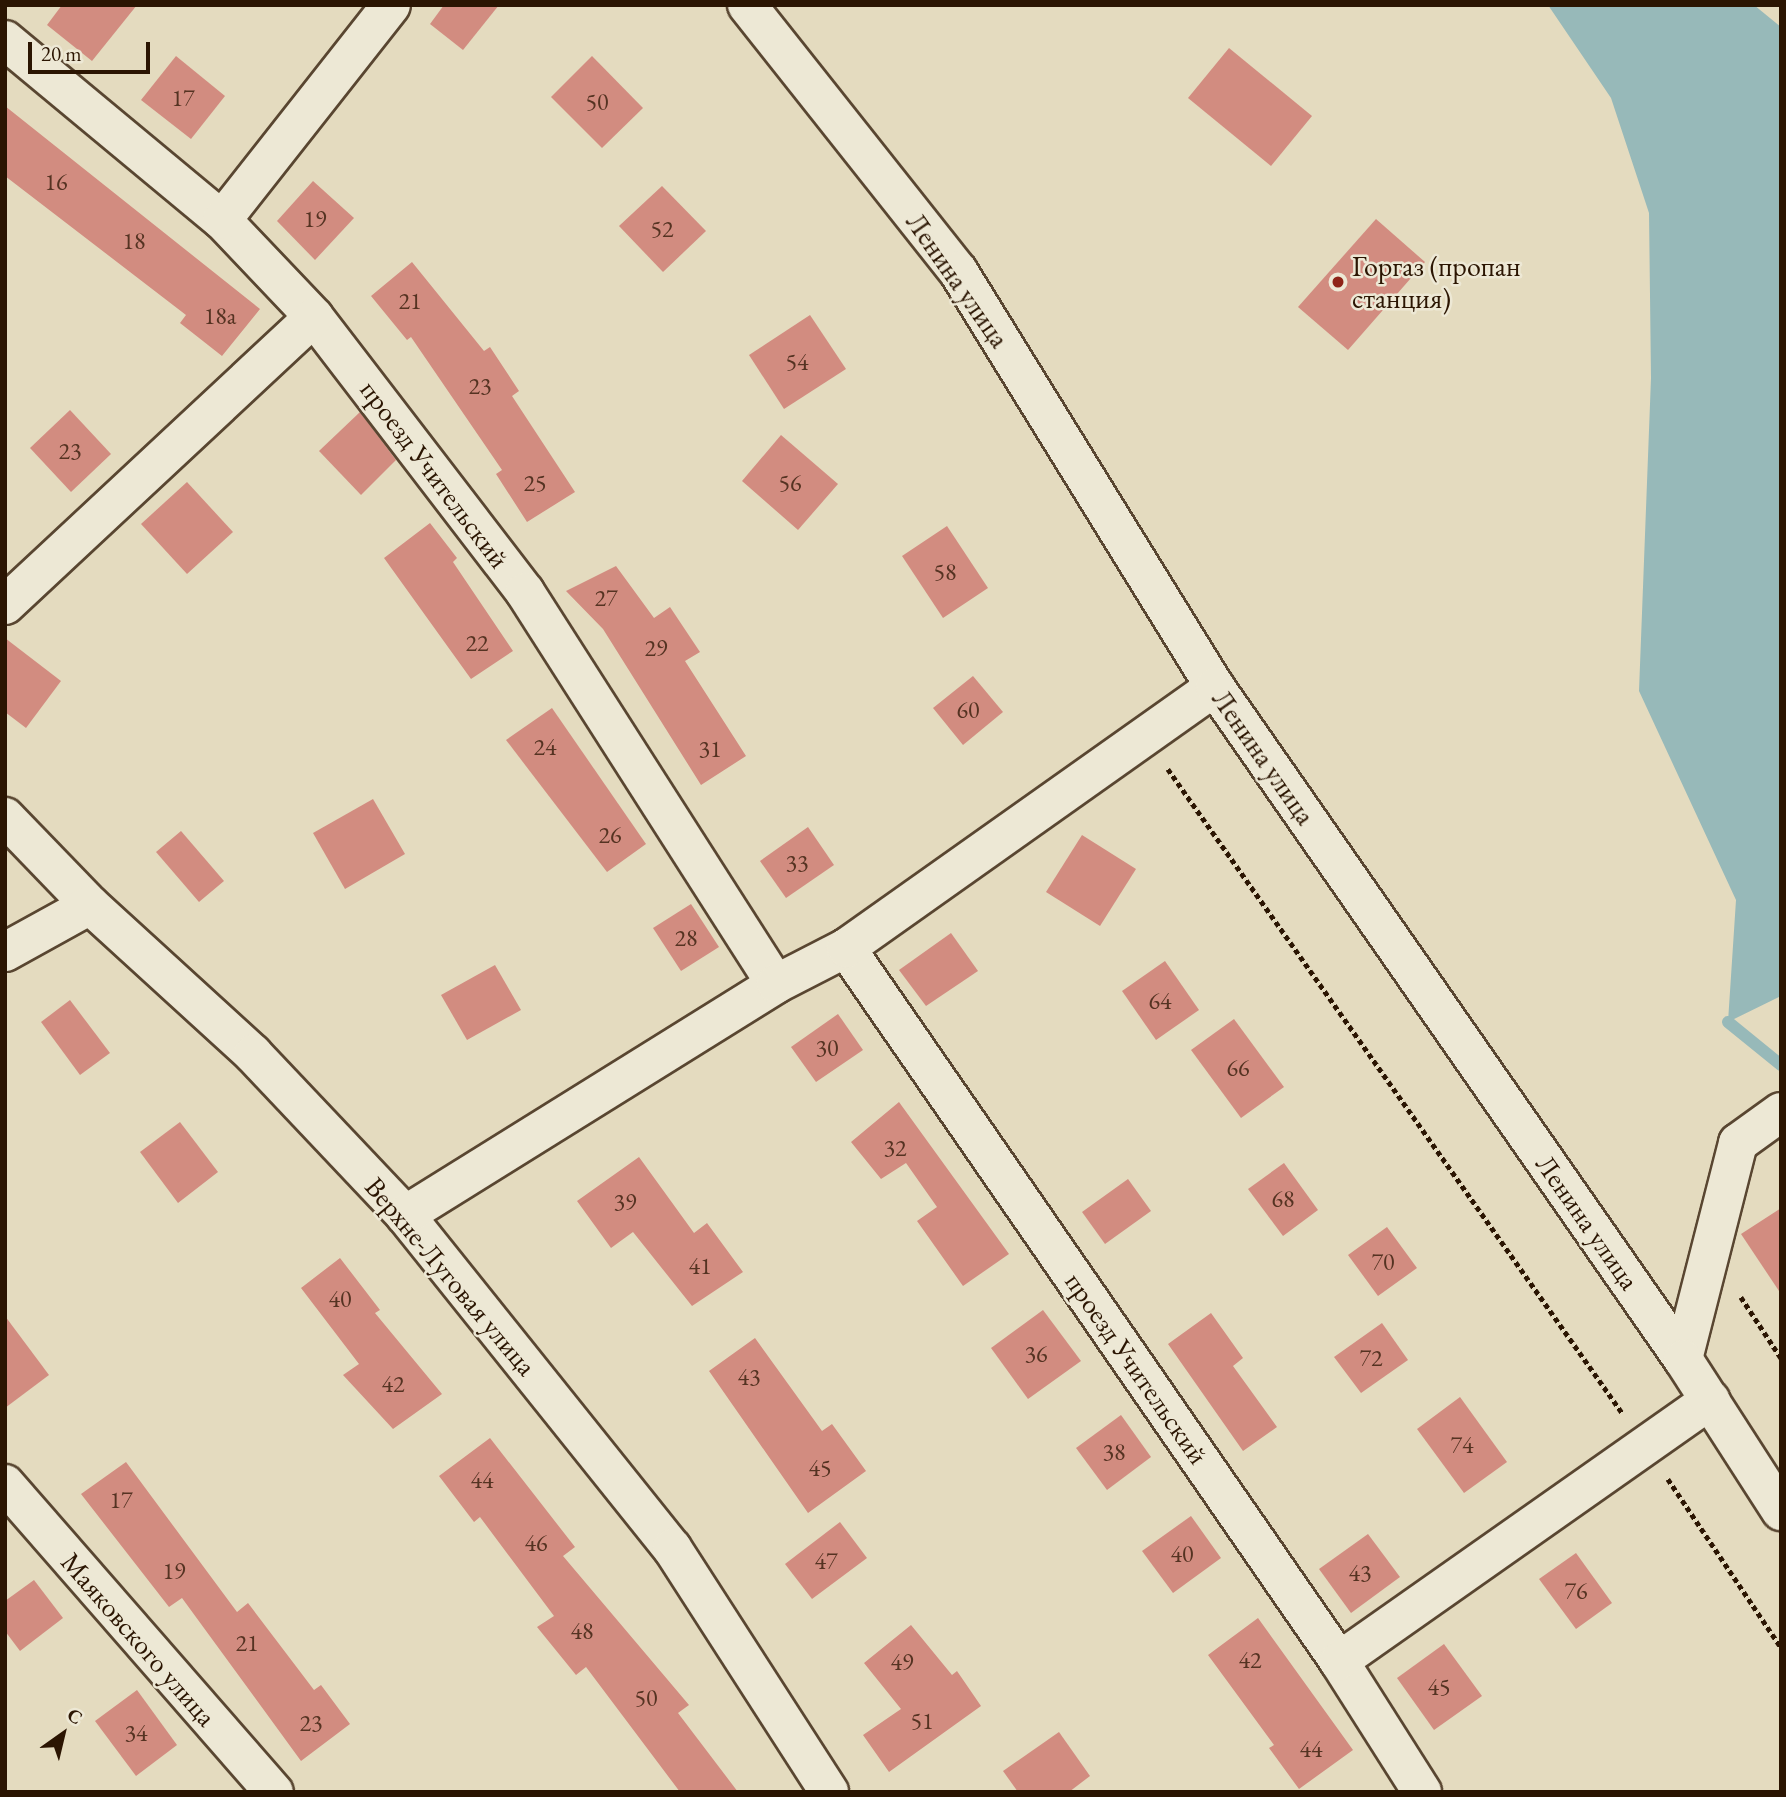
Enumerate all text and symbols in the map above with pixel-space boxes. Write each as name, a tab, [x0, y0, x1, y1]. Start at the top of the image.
scale bar	[32, 28, 154, 72]
text: 20 m	[41, 40, 82, 67]
house number: 17	[171, 84, 195, 112]
house number: 50	[585, 88, 609, 116]
house number: 16	[44, 168, 68, 196]
house number: 19	[303, 205, 327, 233]
street label: Ленина улица	[899, 206, 1017, 354]
house number: 52	[650, 215, 674, 243]
house number: 18	[122, 227, 146, 255]
place label: Горгаз (пропан станция)	[1352, 249, 1521, 315]
marker: Горгаз (пропан станция)	[1330, 274, 1346, 290]
house number: 21	[398, 287, 422, 315]
house number: 18a	[204, 302, 236, 330]
house number: 54	[785, 348, 809, 376]
house number: 23	[468, 372, 492, 400]
street label: проезд Учительский	[353, 374, 517, 574]
house number: 23	[58, 437, 82, 465]
house number: 25	[523, 469, 547, 497]
house number: 56	[778, 469, 802, 497]
house number: 58	[933, 558, 957, 586]
house number: 27	[594, 584, 618, 612]
house number: 22	[465, 629, 489, 657]
house number: 29	[644, 634, 668, 662]
street label: Ленина улица	[1205, 683, 1323, 831]
house number: 60	[956, 696, 980, 724]
house number: 24	[533, 733, 557, 761]
house number: 31	[698, 735, 722, 763]
house number: 26	[598, 821, 622, 849]
house number: 33	[785, 849, 809, 877]
house number: 28	[674, 924, 698, 952]
house number: 64	[1148, 987, 1172, 1015]
house number: 30	[815, 1034, 839, 1062]
house number: 66	[1226, 1054, 1250, 1082]
house number: 32	[883, 1134, 907, 1162]
street label: Ленина улица	[1529, 1148, 1647, 1296]
street label: Верхне-Луговая улица	[358, 1170, 544, 1382]
house number: 68	[1271, 1185, 1295, 1213]
house number: 39	[613, 1188, 637, 1216]
house number: 70	[1371, 1248, 1395, 1276]
house number: 41	[688, 1252, 712, 1280]
street label: проезд Учительский	[1058, 1266, 1216, 1470]
house number: 40	[328, 1285, 352, 1313]
house number: 36	[1024, 1340, 1048, 1368]
house number: 72	[1359, 1344, 1383, 1372]
house number: 43	[737, 1363, 761, 1391]
house number: 42	[381, 1370, 405, 1398]
house number: 74	[1450, 1431, 1474, 1459]
house number: 38	[1102, 1438, 1126, 1466]
house number: 45	[808, 1454, 832, 1482]
house number: 44	[470, 1466, 494, 1494]
house number: 17	[109, 1486, 133, 1514]
house number: 46	[524, 1529, 548, 1557]
house number: 40	[1170, 1540, 1194, 1568]
street label: Маяковского улица	[54, 1545, 224, 1733]
house number: 47	[814, 1547, 838, 1575]
house number: 19	[162, 1557, 186, 1585]
house number: 43	[1348, 1559, 1372, 1587]
house number: 76	[1564, 1577, 1588, 1605]
house number: 48	[570, 1617, 594, 1645]
house number: 21	[235, 1629, 259, 1657]
house number: 42	[1238, 1646, 1262, 1674]
house number: 49	[890, 1648, 914, 1676]
house number: 45	[1427, 1673, 1451, 1701]
house number: 50	[634, 1684, 658, 1712]
north arrow	[28, 1699, 98, 1769]
text: С	[62, 1702, 88, 1730]
house number: 51	[910, 1707, 934, 1735]
house number: 23	[299, 1709, 323, 1737]
house number: 34	[124, 1719, 148, 1747]
house number: 44	[1299, 1735, 1323, 1763]

